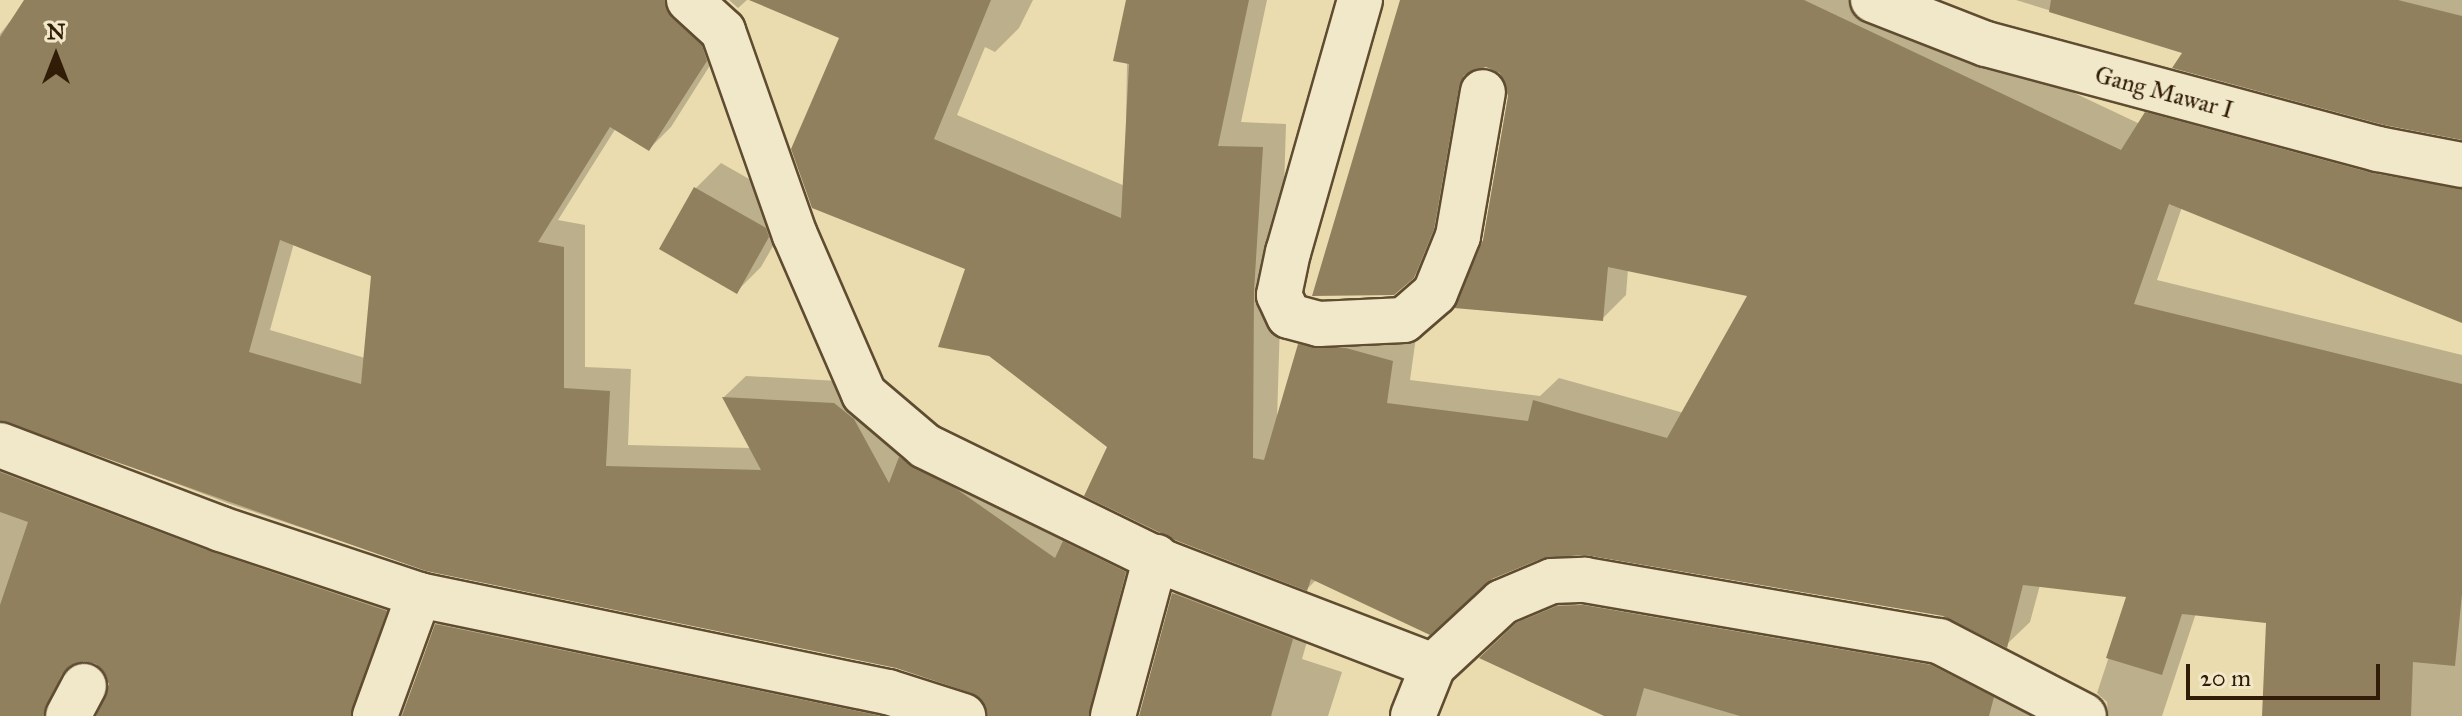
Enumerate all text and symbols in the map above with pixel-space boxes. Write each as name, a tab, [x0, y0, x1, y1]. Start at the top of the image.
north arrow	[16, 16, 96, 96]
text: N	[47, 18, 65, 45]
street label: Gang Mawar I	[2092, 61, 2236, 125]
scale bar	[2190, 648, 2384, 698]
text: 20 m	[2200, 663, 2251, 693]

